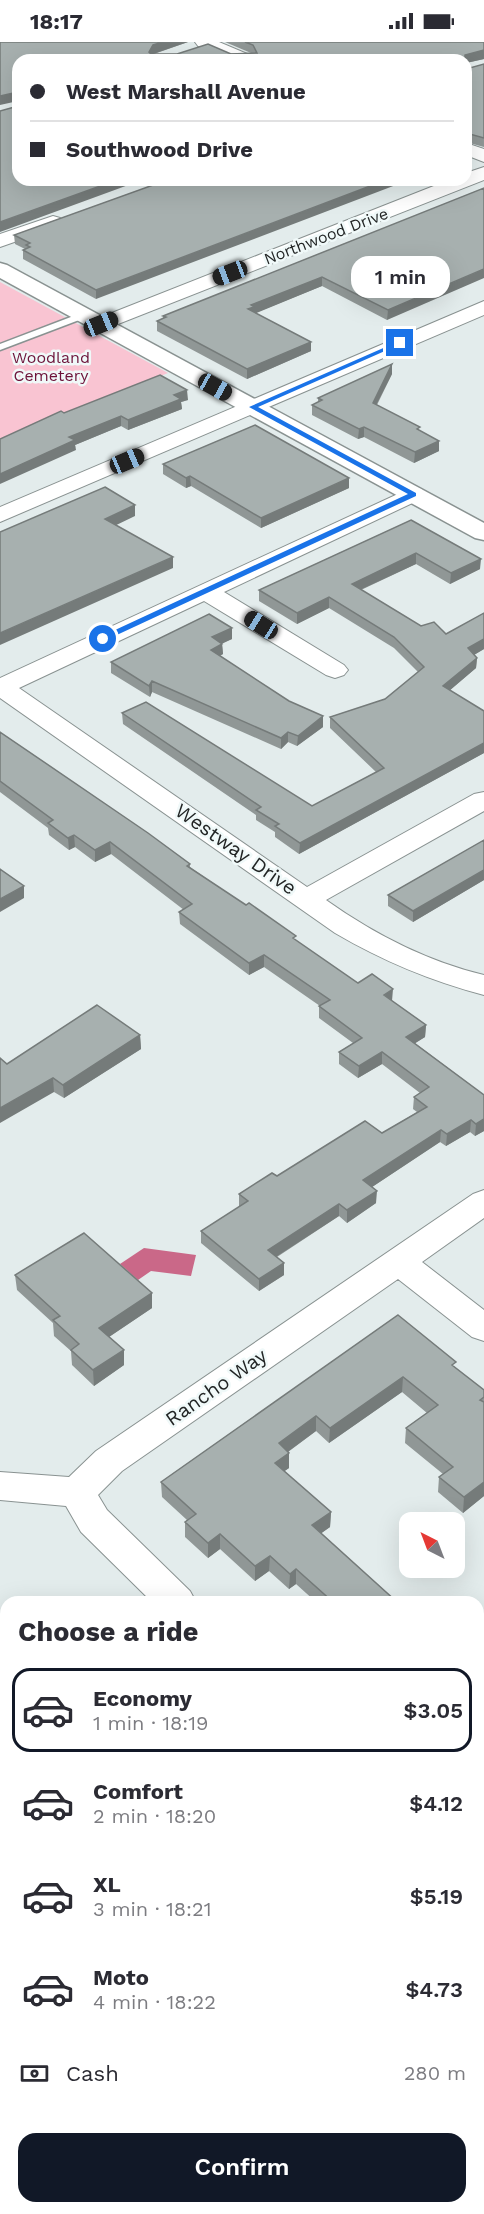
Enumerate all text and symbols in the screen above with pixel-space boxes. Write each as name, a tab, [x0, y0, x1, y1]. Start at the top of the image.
text: 18:17	[30, 9, 83, 34]
text: West Marshall Avenue	[66, 79, 306, 104]
text: Southwood Drive	[66, 137, 253, 162]
street label: Northwood Drive	[261, 204, 391, 268]
callout: 1 min	[350, 256, 450, 298]
car	[210, 258, 250, 288]
text: 1 min	[375, 265, 426, 289]
car	[81, 309, 121, 339]
route end	[386, 329, 413, 356]
park label: Woodland Cemetery	[12, 348, 90, 385]
car	[195, 370, 235, 404]
car	[107, 446, 147, 476]
car	[241, 608, 281, 642]
route start	[89, 625, 116, 652]
street label: Westway Drive	[171, 798, 301, 900]
street label: Rancho Way	[161, 1343, 272, 1431]
north arrow	[399, 1512, 465, 1578]
map controls	[399, 1512, 465, 1578]
text: Choose a ride	[18, 1616, 198, 1648]
icon: car	[21, 1683, 75, 1737]
text: Economy	[93, 1686, 192, 1711]
text: $3.05	[404, 1698, 463, 1723]
text: 1 min · 18:19	[93, 1711, 208, 1735]
icon: car	[21, 1776, 75, 1830]
text: Comfort	[93, 1779, 183, 1804]
text: $4.12	[409, 1791, 463, 1816]
text: 2 min · 18:20	[93, 1804, 216, 1828]
icon: car	[21, 1869, 75, 1923]
text: XL	[93, 1872, 121, 1897]
text: $5.19	[410, 1884, 463, 1909]
text: 3 min · 18:21	[93, 1897, 212, 1921]
icon: car	[21, 1962, 75, 2016]
text: Moto	[93, 1965, 149, 1990]
text: $4.73	[405, 1977, 463, 2002]
text: 4 min · 18:22	[93, 1990, 216, 2014]
icon: cash	[18, 2057, 51, 2090]
text: Cash	[66, 2061, 119, 2086]
text: 280 m	[404, 2061, 466, 2085]
button: Confirm	[18, 2133, 466, 2202]

